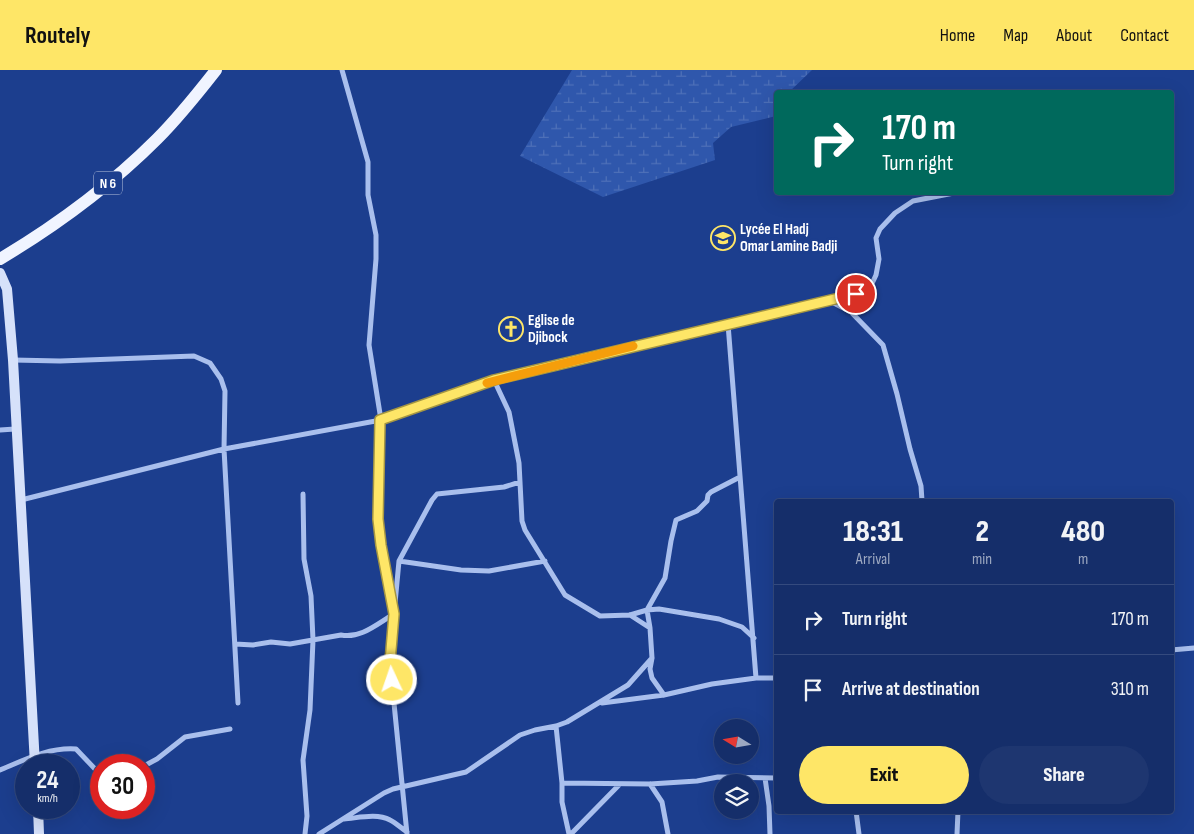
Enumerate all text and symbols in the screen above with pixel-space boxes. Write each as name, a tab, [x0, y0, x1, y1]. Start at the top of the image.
text: Routely	[25, 21, 90, 50]
text: Home	[940, 25, 975, 46]
text: Map	[1003, 25, 1028, 46]
text: About	[1056, 25, 1092, 46]
text: Contact	[1120, 25, 1169, 46]
text: 170 m	[882, 107, 956, 150]
icon: right	[799, 110, 864, 175]
text: Turn right	[882, 150, 953, 177]
road number: N 6	[94, 172, 122, 195]
place label: Lycée El Hadj Omar Lamine Badji	[740, 220, 837, 256]
school or university icon: Lycée El Hadj Omar Lamine Badji	[710, 225, 736, 251]
pin	[835, 273, 877, 315]
icon: arrive	[842, 280, 870, 308]
place label: Eglise de Djibock	[528, 311, 575, 347]
church icon: Eglise de Djibock	[498, 316, 524, 342]
text: 18:31	[843, 514, 903, 550]
text: 2	[975, 514, 989, 550]
text: 480	[1061, 514, 1105, 550]
text: Arrival	[856, 550, 890, 569]
text: min	[972, 550, 992, 569]
text: m	[1078, 550, 1088, 569]
icon: right	[799, 606, 827, 634]
text: Turn right	[842, 608, 907, 631]
text: 170 m	[1111, 608, 1149, 631]
position arrow	[365, 653, 417, 705]
icon: arrive	[799, 676, 827, 704]
text: Arrive at destination	[842, 678, 980, 701]
text: 310 m	[1111, 678, 1149, 701]
north arrow	[714, 719, 759, 764]
map controls	[714, 719, 759, 819]
button: Exit	[799, 746, 969, 804]
button: Share	[979, 746, 1149, 804]
speed limit sign: 30	[90, 754, 155, 819]
text: 24	[36, 765, 59, 796]
button: layers	[714, 774, 759, 819]
text: km/h	[37, 791, 58, 806]

